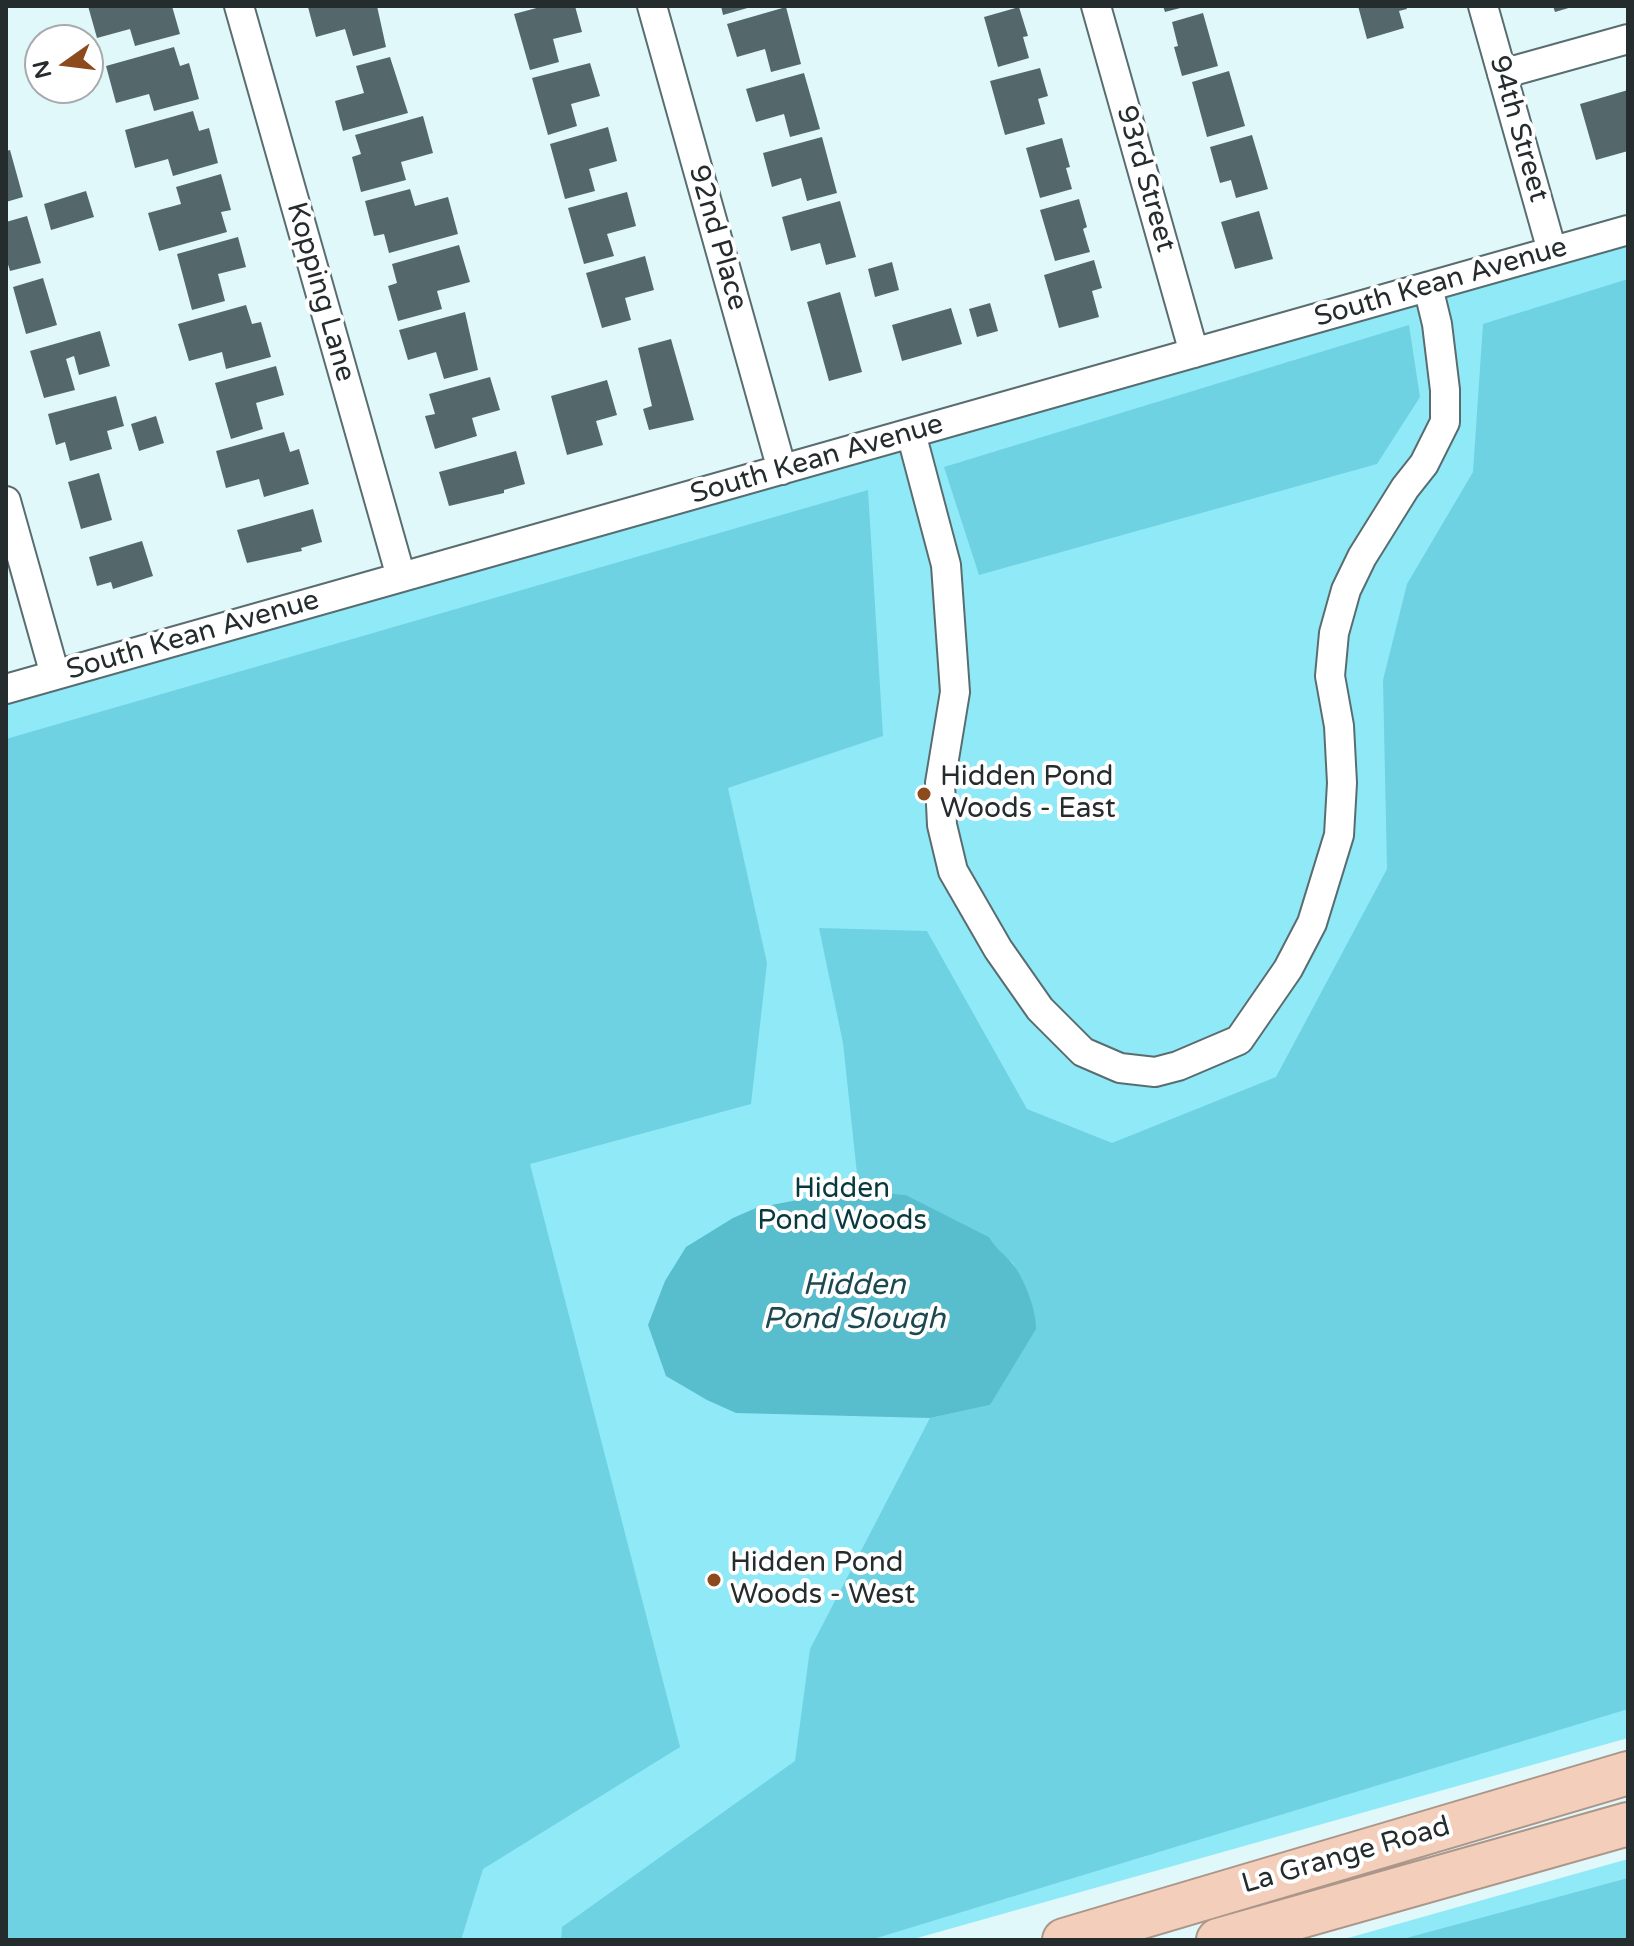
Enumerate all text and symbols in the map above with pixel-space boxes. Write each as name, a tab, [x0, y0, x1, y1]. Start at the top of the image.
north arrow	[24, 24, 104, 104]
street label: 94th Street	[1481, 52, 1555, 206]
text: N	[28, 58, 57, 81]
street label: 93rd Street	[1108, 102, 1182, 256]
street label: 92nd Place	[680, 162, 754, 314]
street label: Kopping Lane	[278, 199, 362, 385]
street label: South Kean Avenue	[1311, 231, 1571, 335]
street label: South Kean Avenue	[687, 408, 947, 512]
street label: South Kean Avenue	[63, 584, 323, 688]
place label: Hidden Pond Woods - East	[940, 761, 1116, 827]
marker: Hidden Pond Woods - East	[915, 785, 933, 803]
park label: Hidden Pond Woods	[757, 1173, 927, 1239]
water label: Hidden Pond Slough	[763, 1268, 945, 1338]
place label: Hidden Pond Woods - West	[730, 1547, 915, 1613]
marker: Hidden Pond Woods - West	[705, 1571, 723, 1589]
street label: La Grange Road	[1238, 1810, 1454, 1902]

